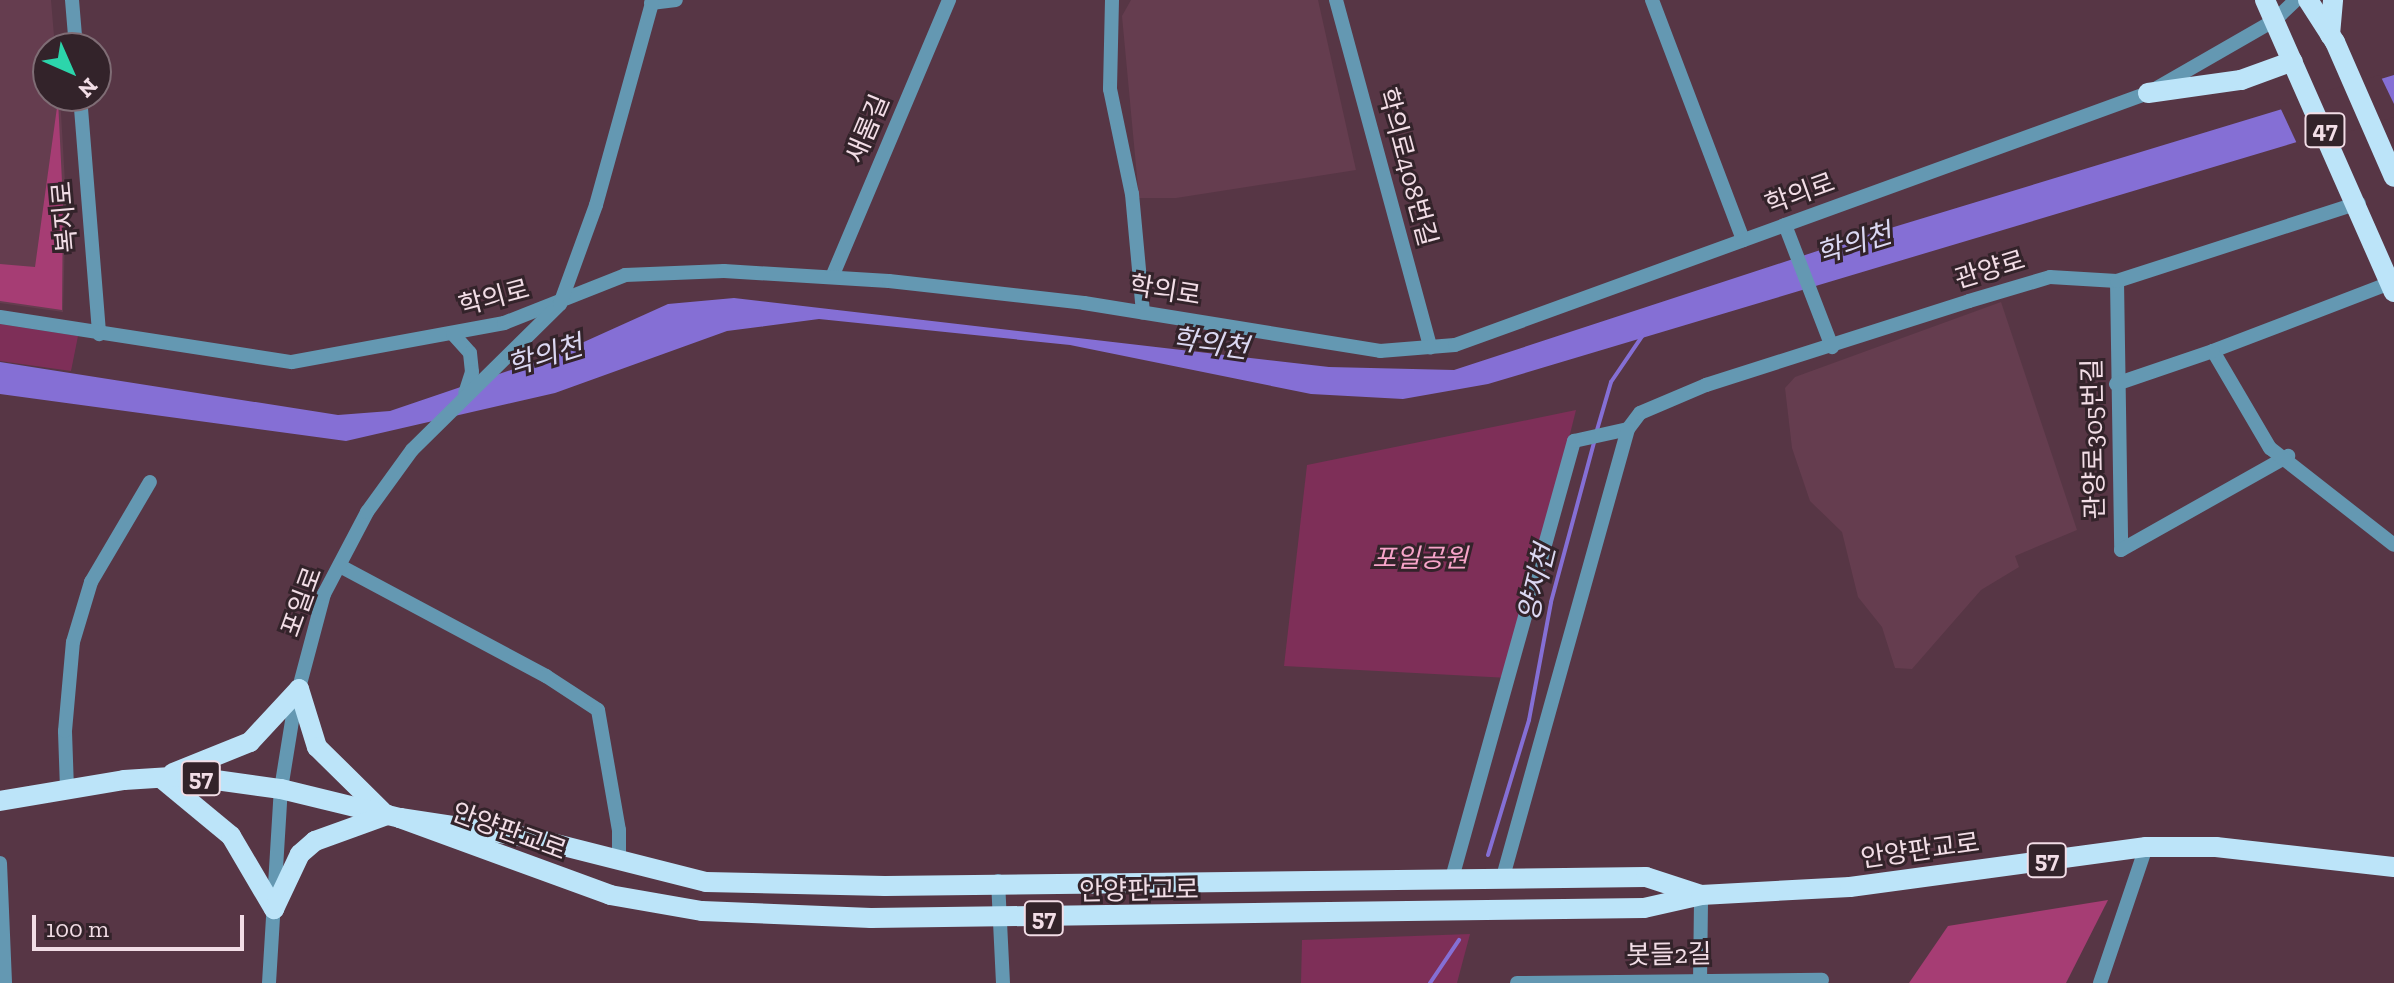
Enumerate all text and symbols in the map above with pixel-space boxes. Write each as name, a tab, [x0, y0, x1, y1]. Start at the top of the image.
north arrow	[32, 32, 112, 112]
text: N	[72, 72, 103, 103]
street label: 학의로408번길	[1371, 84, 1443, 250]
street label: 새롬길	[840, 90, 896, 168]
road number: 47	[2303, 110, 2347, 150]
street label: 학의로	[1761, 167, 1839, 221]
street label: 복지로	[46, 180, 84, 254]
water label: 학의천	[1812, 217, 1896, 271]
street label: 관양로	[1951, 245, 2029, 295]
street label: 학의로	[1127, 270, 1203, 312]
street label: 학의로	[455, 274, 533, 322]
water label: 학의천	[1169, 322, 1251, 366]
water label: 학의천	[503, 329, 587, 383]
street label: 관양로305번길	[2077, 358, 2111, 520]
water label: 양지천	[1511, 541, 1563, 625]
park label: 포일공원	[1372, 543, 1468, 575]
street label: 포일로	[275, 563, 329, 641]
road number: 57	[179, 758, 223, 798]
street label: 안양판교로	[447, 797, 571, 867]
street label: 안양판교로	[1859, 827, 1981, 875]
road number: 57	[2025, 840, 2069, 880]
street label: 안양판교로	[1079, 874, 1199, 908]
road number: 57	[1022, 898, 1066, 938]
scale bar	[36, 899, 248, 949]
text: 100 m	[46, 914, 109, 943]
street label: 봇들2길	[1626, 939, 1712, 971]

